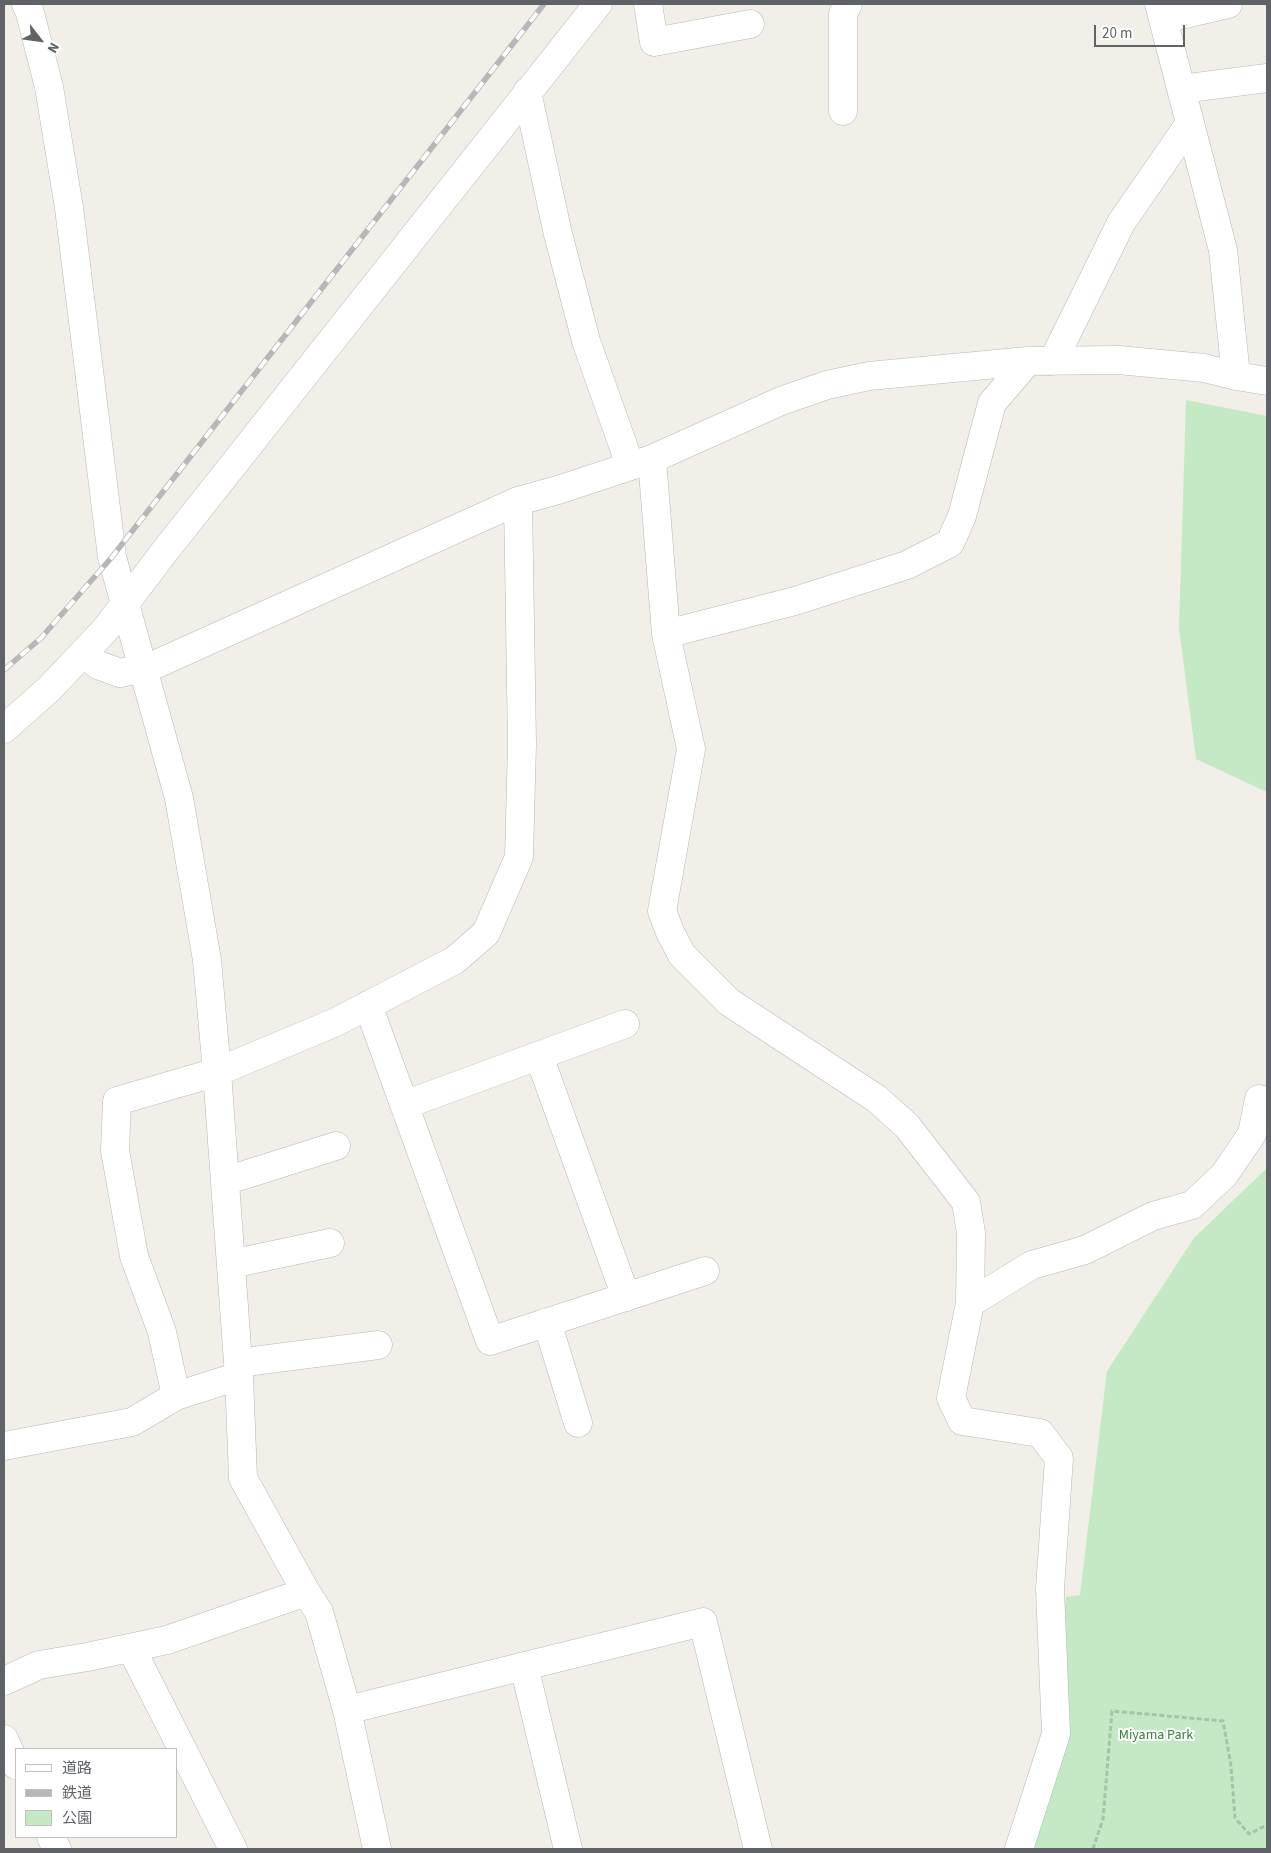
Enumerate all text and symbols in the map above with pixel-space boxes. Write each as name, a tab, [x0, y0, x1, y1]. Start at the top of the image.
north arrow	[15, 15, 65, 65]
scale bar	[1096, 15, 1187, 47]
text: 20 m	[1102, 23, 1132, 44]
text: N	[42, 38, 64, 57]
park label: Miyama Park	[1119, 1728, 1193, 1744]
legend	[15, 1748, 178, 1838]
text: 道路	[62, 1758, 92, 1779]
text: 鉄道	[62, 1783, 92, 1804]
text: 公園	[62, 1808, 92, 1829]

